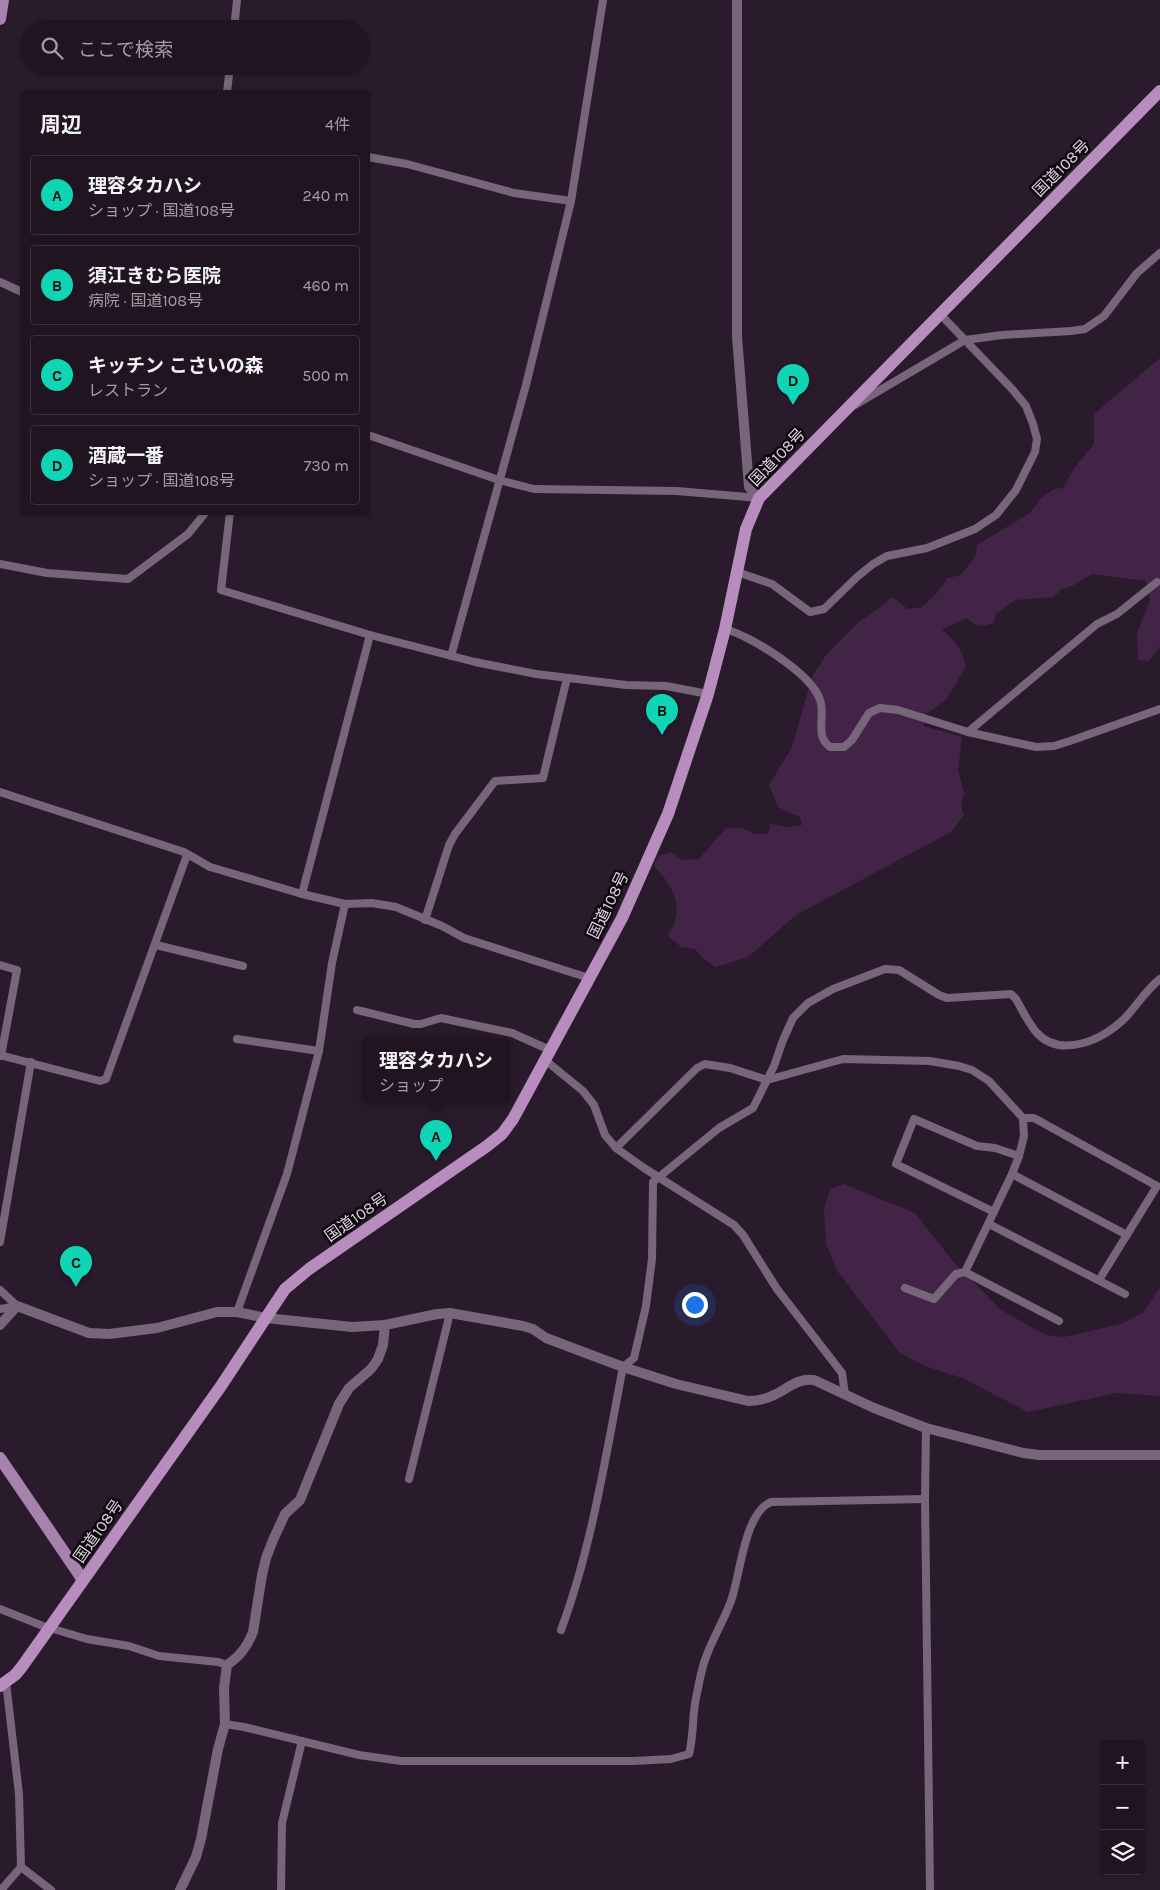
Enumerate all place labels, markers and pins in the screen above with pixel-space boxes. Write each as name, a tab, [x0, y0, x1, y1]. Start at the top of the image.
pin: D	[777, 364, 809, 405]
pin: B	[646, 694, 678, 735]
pin: A	[420, 1120, 452, 1161]
pin: C	[60, 1246, 92, 1287]

